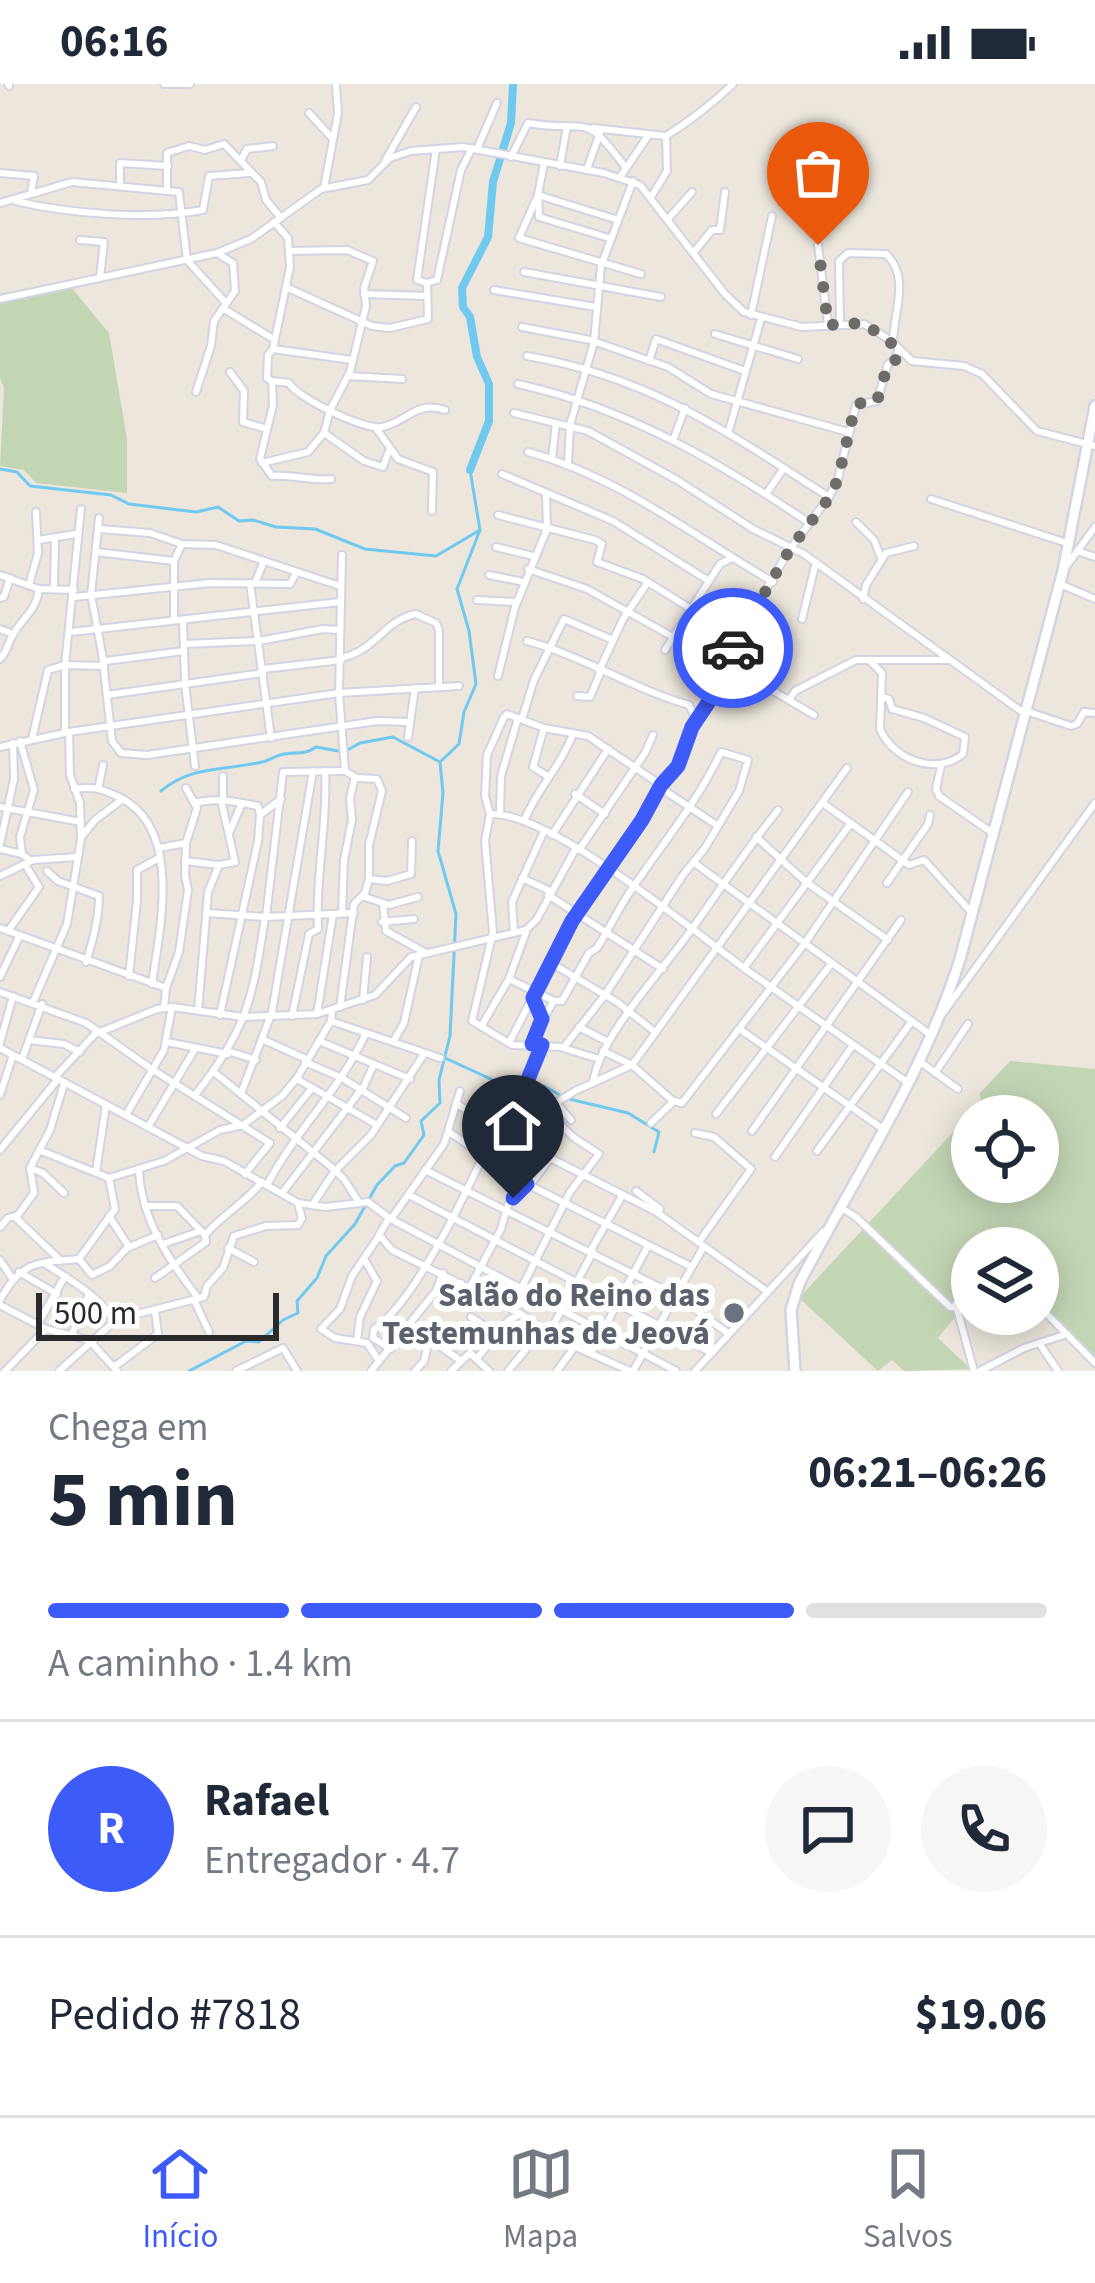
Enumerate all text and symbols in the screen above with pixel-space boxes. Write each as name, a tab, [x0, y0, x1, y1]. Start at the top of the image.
text: 06:16	[60, 10, 169, 74]
pin	[767, 122, 869, 245]
icon: bag	[785, 140, 851, 206]
courier	[673, 588, 793, 708]
icon: car	[700, 615, 766, 681]
pin	[462, 1075, 564, 1198]
icon: home	[480, 1093, 546, 1159]
map controls	[951, 1095, 1059, 1335]
button: locate	[951, 1095, 1059, 1203]
button: layers	[951, 1227, 1059, 1335]
place label: Salão do Reino das Testemunhas de Jeová	[382, 1272, 710, 1357]
scale bar	[36, 1287, 279, 1340]
text: 500 m	[54, 1290, 137, 1337]
marker: Salão do Reino das Testemunhas de Jeová	[721, 1300, 747, 1326]
text: Chega em	[48, 1400, 209, 1456]
text: 06:21–06:26	[808, 1441, 1047, 1505]
text: 5 min	[48, 1445, 238, 1556]
text: A caminho · 1.4 km	[48, 1636, 353, 1692]
button: chat	[765, 1766, 891, 1892]
button: phone	[921, 1766, 1047, 1892]
text: Rafael	[204, 1769, 329, 1833]
text: R	[97, 1797, 125, 1861]
text: Entregador · 4.7	[204, 1833, 460, 1889]
text: Pedido #7818	[48, 1983, 301, 2047]
text: $19.06	[915, 1983, 1047, 2047]
tab: Início	[142, 2141, 218, 2260]
tab: Mapa	[503, 2141, 578, 2260]
tab: Salvos	[863, 2141, 953, 2260]

